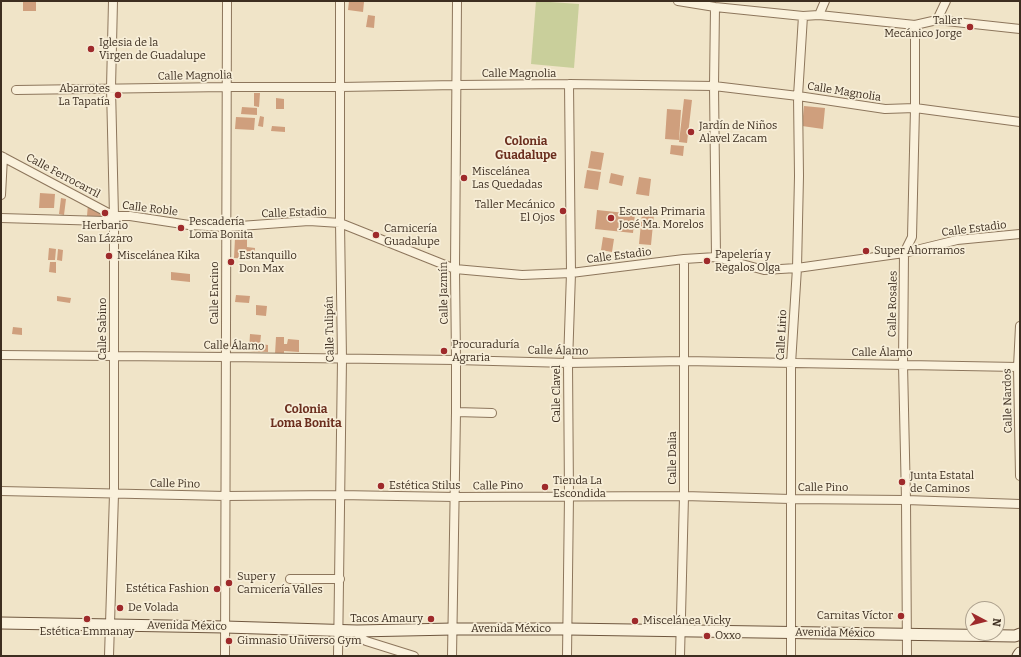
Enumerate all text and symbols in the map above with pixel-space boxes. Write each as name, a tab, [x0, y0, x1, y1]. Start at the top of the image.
place label: Taller Mecánico Jorge	[884, 14, 962, 40]
marker: Taller Mecánico Jorge	[965, 22, 975, 32]
place label: Iglesia de la Virgen de Guadalupe	[99, 36, 206, 62]
marker: Iglesia de la Virgen de Guadalupe	[86, 44, 96, 54]
street label: Calle Magnolia	[482, 67, 556, 81]
street label: Calle Magnolia	[158, 69, 232, 83]
street label: Calle Magnolia	[806, 80, 882, 104]
place label: Abarrotes La Tapatía	[58, 82, 110, 108]
marker: Abarrotes La Tapatía	[113, 90, 123, 100]
place label: Jardín de Niños Alavel Zacam	[699, 119, 777, 145]
marker: Jardín de Niños Alavel Zacam	[686, 127, 696, 137]
district label: Colonia Guadalupe	[495, 135, 557, 163]
street label: Calle Ferrocarril	[24, 151, 102, 201]
place label: Miscelánea Las Quedadas	[472, 165, 542, 191]
marker: Miscelánea Las Quedadas	[459, 173, 469, 183]
place label: Taller Mecánico El Ojos	[475, 198, 555, 224]
street label: Calle Roble	[121, 199, 179, 219]
street label: Calle Estadio	[261, 205, 327, 221]
place label: Escuela Primaria José Ma. Morelos	[619, 205, 705, 231]
marker: Taller Mecánico El Ojos	[558, 206, 568, 216]
marker: Herbario San Lázaro	[100, 208, 110, 218]
marker: Escuela Primaria José Ma. Morelos	[606, 213, 616, 223]
place label: Pescadería Loma Bonita	[189, 215, 253, 241]
street label: Calle Estadio	[941, 218, 1007, 240]
place label: Herbario San Lázaro	[77, 219, 133, 245]
place label: Carnicería Guadalupe	[384, 222, 440, 248]
marker: Pescadería Loma Bonita	[176, 223, 186, 233]
marker: Carnicería Guadalupe	[371, 230, 381, 240]
place label: Super Ahorramos	[874, 244, 965, 258]
street label: Calle Estadio	[586, 245, 652, 267]
marker: Super Ahorramos	[861, 246, 871, 256]
place label: Papelería y Regalos Olga	[715, 248, 780, 274]
place label: Miscelánea Kika	[117, 249, 200, 263]
place label: Estanquillo Don Max	[239, 249, 297, 275]
marker: Miscelánea Kika	[104, 251, 114, 261]
marker: Papelería y Regalos Olga	[702, 256, 712, 266]
marker: Estanquillo Don Max	[226, 257, 236, 267]
street label: Calle Encino	[208, 261, 222, 325]
street label: Calle Jazmín	[437, 261, 451, 325]
street label: Calle Rosales	[886, 271, 900, 337]
street label: Calle Tulipán	[323, 296, 337, 362]
street label: Calle Sabino	[96, 298, 110, 360]
street label: Calle Lirio	[774, 309, 790, 361]
place label: Procuraduría Agraria	[452, 338, 519, 364]
street label: Calle Álamo	[203, 339, 265, 353]
street label: Calle Álamo	[527, 344, 589, 358]
marker: Procuraduría Agraria	[439, 346, 449, 356]
street label: Calle Álamo	[852, 346, 912, 360]
street label: Calle Clavel	[550, 365, 564, 423]
street label: Calle Nardos	[1001, 369, 1015, 433]
district label: Colonia Loma Bonita	[270, 403, 342, 431]
street label: Calle Dalia	[666, 431, 680, 485]
place label: Junta Estatal de Caminos	[910, 469, 974, 495]
place label: Tienda La Escondida	[553, 474, 606, 500]
street label: Calle Pino	[150, 477, 200, 491]
marker: Junta Estatal de Caminos	[897, 477, 907, 487]
place label: Estética Stilus	[389, 479, 461, 493]
street label: Calle Pino	[473, 479, 523, 493]
marker: Estética Stilus	[376, 481, 386, 491]
street label: Calle Pino	[798, 481, 848, 495]
marker: Tienda La Escondida	[540, 482, 550, 492]
place label: Super y Carnicería Valles	[237, 570, 323, 596]
marker: Super y Carnicería Valles	[224, 578, 234, 588]
place label: Estética Fashion	[126, 582, 209, 596]
marker: Estética Fashion	[212, 584, 222, 594]
place label: De Volada	[128, 601, 179, 615]
north arrow	[965, 601, 1005, 641]
marker: De Volada	[115, 603, 125, 613]
place label: Carnitas Víctor	[817, 609, 893, 623]
marker: Carnitas Víctor	[896, 611, 906, 621]
place label: Tacos Amaury	[350, 612, 423, 626]
marker: Estética Emmanay	[82, 614, 92, 624]
marker: Tacos Amaury	[426, 614, 436, 624]
place label: Miscelánea Vicky	[643, 614, 731, 628]
marker: Miscelánea Vicky	[630, 616, 640, 626]
text: N	[989, 617, 1003, 627]
street label: Avenida México	[147, 619, 227, 633]
street label: Avenida México	[471, 622, 551, 636]
place label: Estética Emmanay	[40, 625, 134, 639]
street label: Avenida México	[795, 626, 875, 640]
place label: Oxxo	[715, 629, 741, 643]
marker: Oxxo	[702, 631, 712, 641]
place label: Gimnasio Universo Gym	[237, 634, 361, 648]
marker: Gimnasio Universo Gym	[224, 636, 234, 646]

